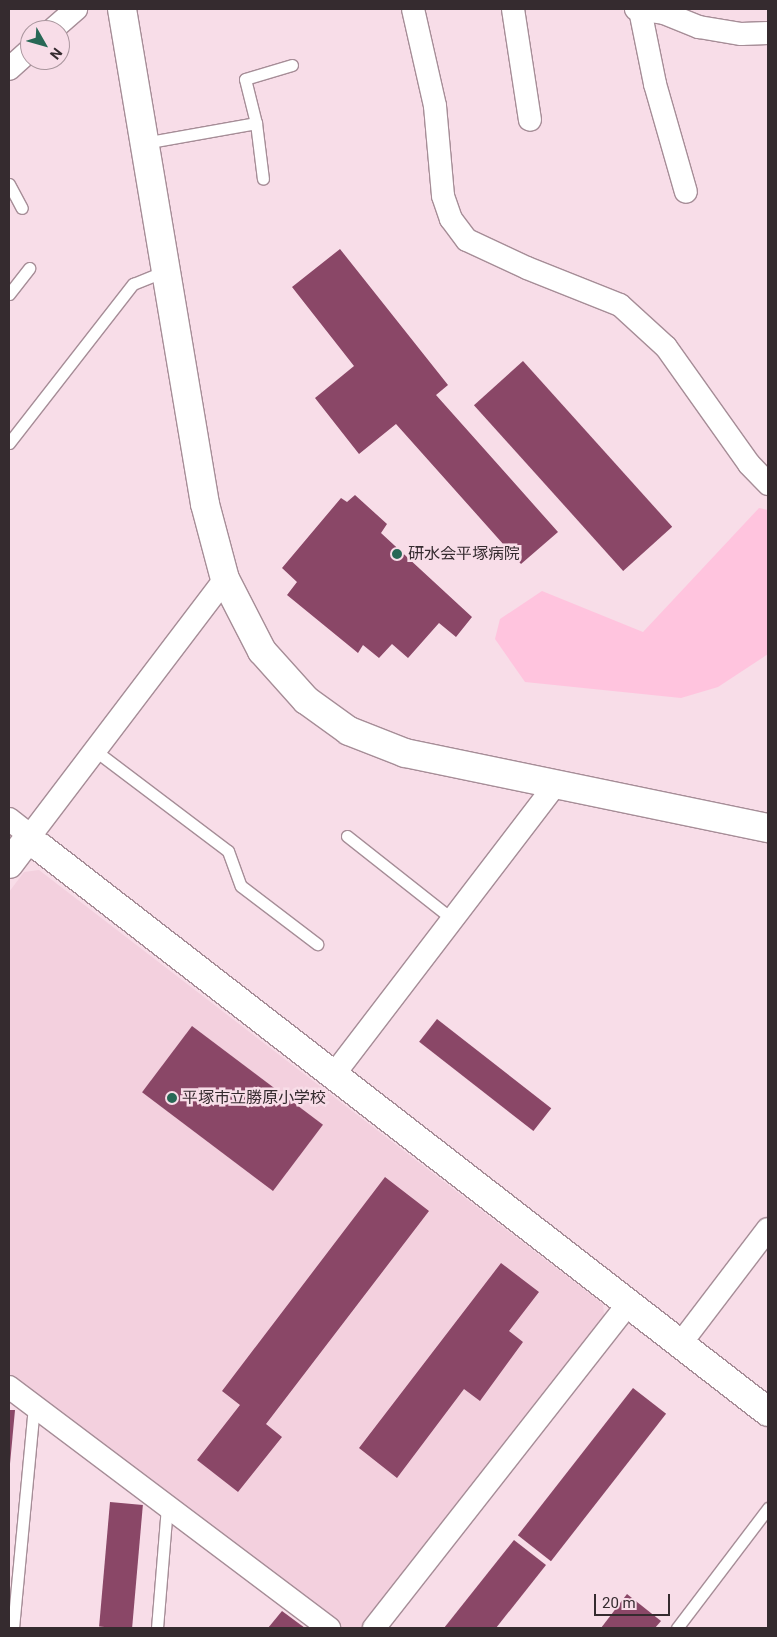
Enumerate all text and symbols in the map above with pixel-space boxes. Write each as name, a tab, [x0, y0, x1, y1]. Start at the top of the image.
north arrow	[20, 20, 70, 70]
text: N	[47, 45, 65, 62]
place label: 研水会平塚病院	[408, 544, 520, 564]
marker: 研水会平塚病院	[390, 547, 404, 561]
place label: 平塚市立勝原小学校	[182, 1088, 326, 1108]
marker: 平塚市立勝原小学校	[166, 1092, 178, 1104]
scale bar	[597, 1584, 673, 1616]
text: 20 m	[602, 1594, 636, 1612]

